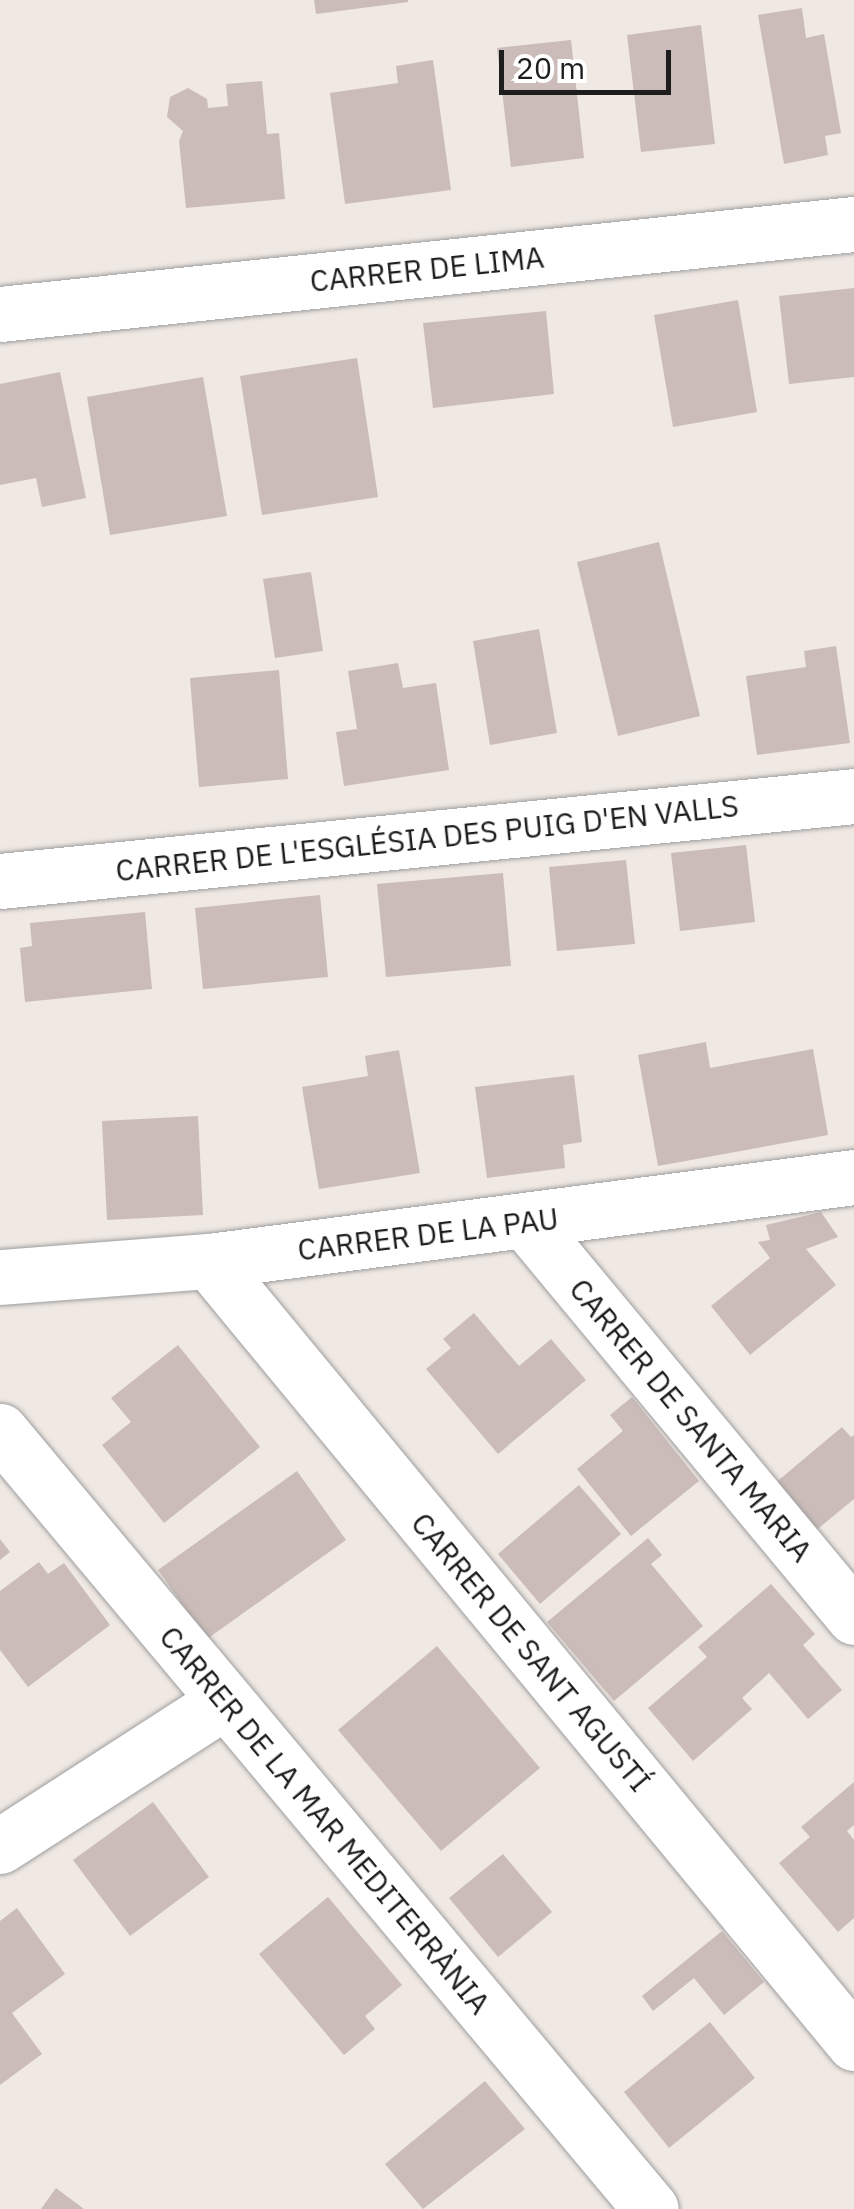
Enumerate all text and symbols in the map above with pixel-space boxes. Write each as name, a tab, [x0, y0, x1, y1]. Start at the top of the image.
scale bar	[504, 30, 676, 92]
text: 20 m	[516, 48, 585, 87]
street label: CARRER DE LIMA	[308, 239, 546, 299]
street label: CARRER DE L'ESGLÉSIA DES PUIG D'EN VALLS	[114, 787, 740, 889]
street label: CARRER DE LA PAU	[295, 1200, 561, 1268]
street label: CARRER DE SANTA MARIA	[562, 1271, 820, 1569]
street label: CARRER DE SANT AGUSTÍ	[404, 1505, 658, 1799]
street label: CARRER DE LA MAR MEDITERRÀNIA	[152, 1619, 498, 2021]

